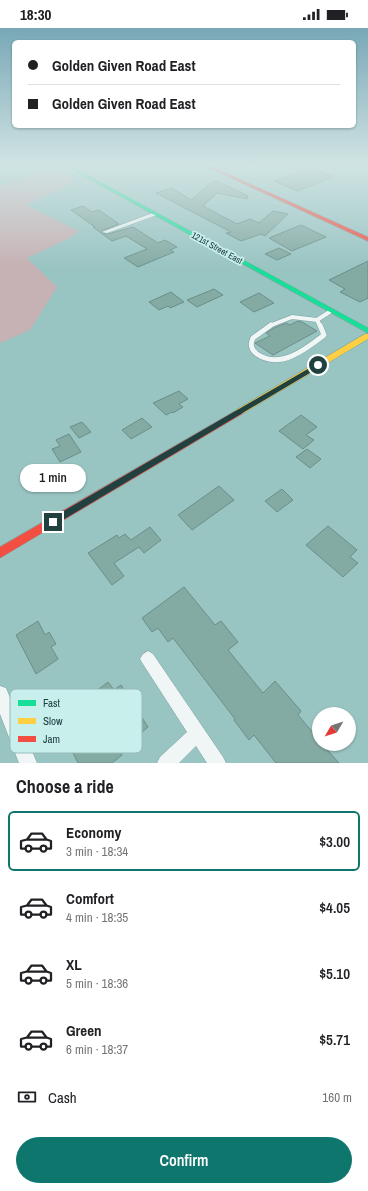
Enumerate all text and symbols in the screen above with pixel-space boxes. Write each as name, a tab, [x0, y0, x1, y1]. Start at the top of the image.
text: 18:30	[20, 4, 51, 25]
text: Golden Given Road East	[52, 55, 196, 76]
text: Golden Given Road East	[52, 93, 196, 114]
street label: 121st Street East	[189, 229, 245, 267]
route start	[309, 356, 327, 374]
callout: 1 min	[20, 464, 86, 492]
text: 1 min	[39, 469, 67, 486]
route end	[44, 513, 62, 531]
legend	[10, 689, 142, 753]
text: Fast	[43, 696, 61, 710]
north arrow	[312, 707, 356, 751]
map controls	[312, 707, 356, 751]
text: Slow	[43, 714, 63, 728]
text: Jam	[43, 732, 60, 746]
text: Choose a ride	[16, 774, 114, 799]
text: Economy	[66, 822, 121, 843]
icon: car	[18, 823, 54, 859]
text: $3.00	[319, 831, 350, 852]
text: 3 min · 18:34	[66, 843, 128, 860]
text: Comfort	[66, 888, 114, 909]
icon: car	[18, 889, 54, 925]
text: $4.05	[319, 897, 350, 918]
text: 4 min · 18:35	[66, 909, 128, 926]
text: XL	[66, 954, 82, 975]
icon: car	[18, 955, 54, 991]
text: $5.10	[319, 963, 350, 984]
text: 5 min · 18:36	[66, 975, 128, 992]
text: Green	[66, 1020, 102, 1041]
icon: car	[18, 1021, 54, 1057]
text: $5.71	[319, 1029, 350, 1050]
text: 6 min · 18:37	[66, 1041, 128, 1058]
icon: cash	[16, 1086, 38, 1108]
text: Cash	[48, 1087, 77, 1108]
text: 160 m	[322, 1089, 352, 1106]
button: Confirm	[16, 1137, 352, 1183]

